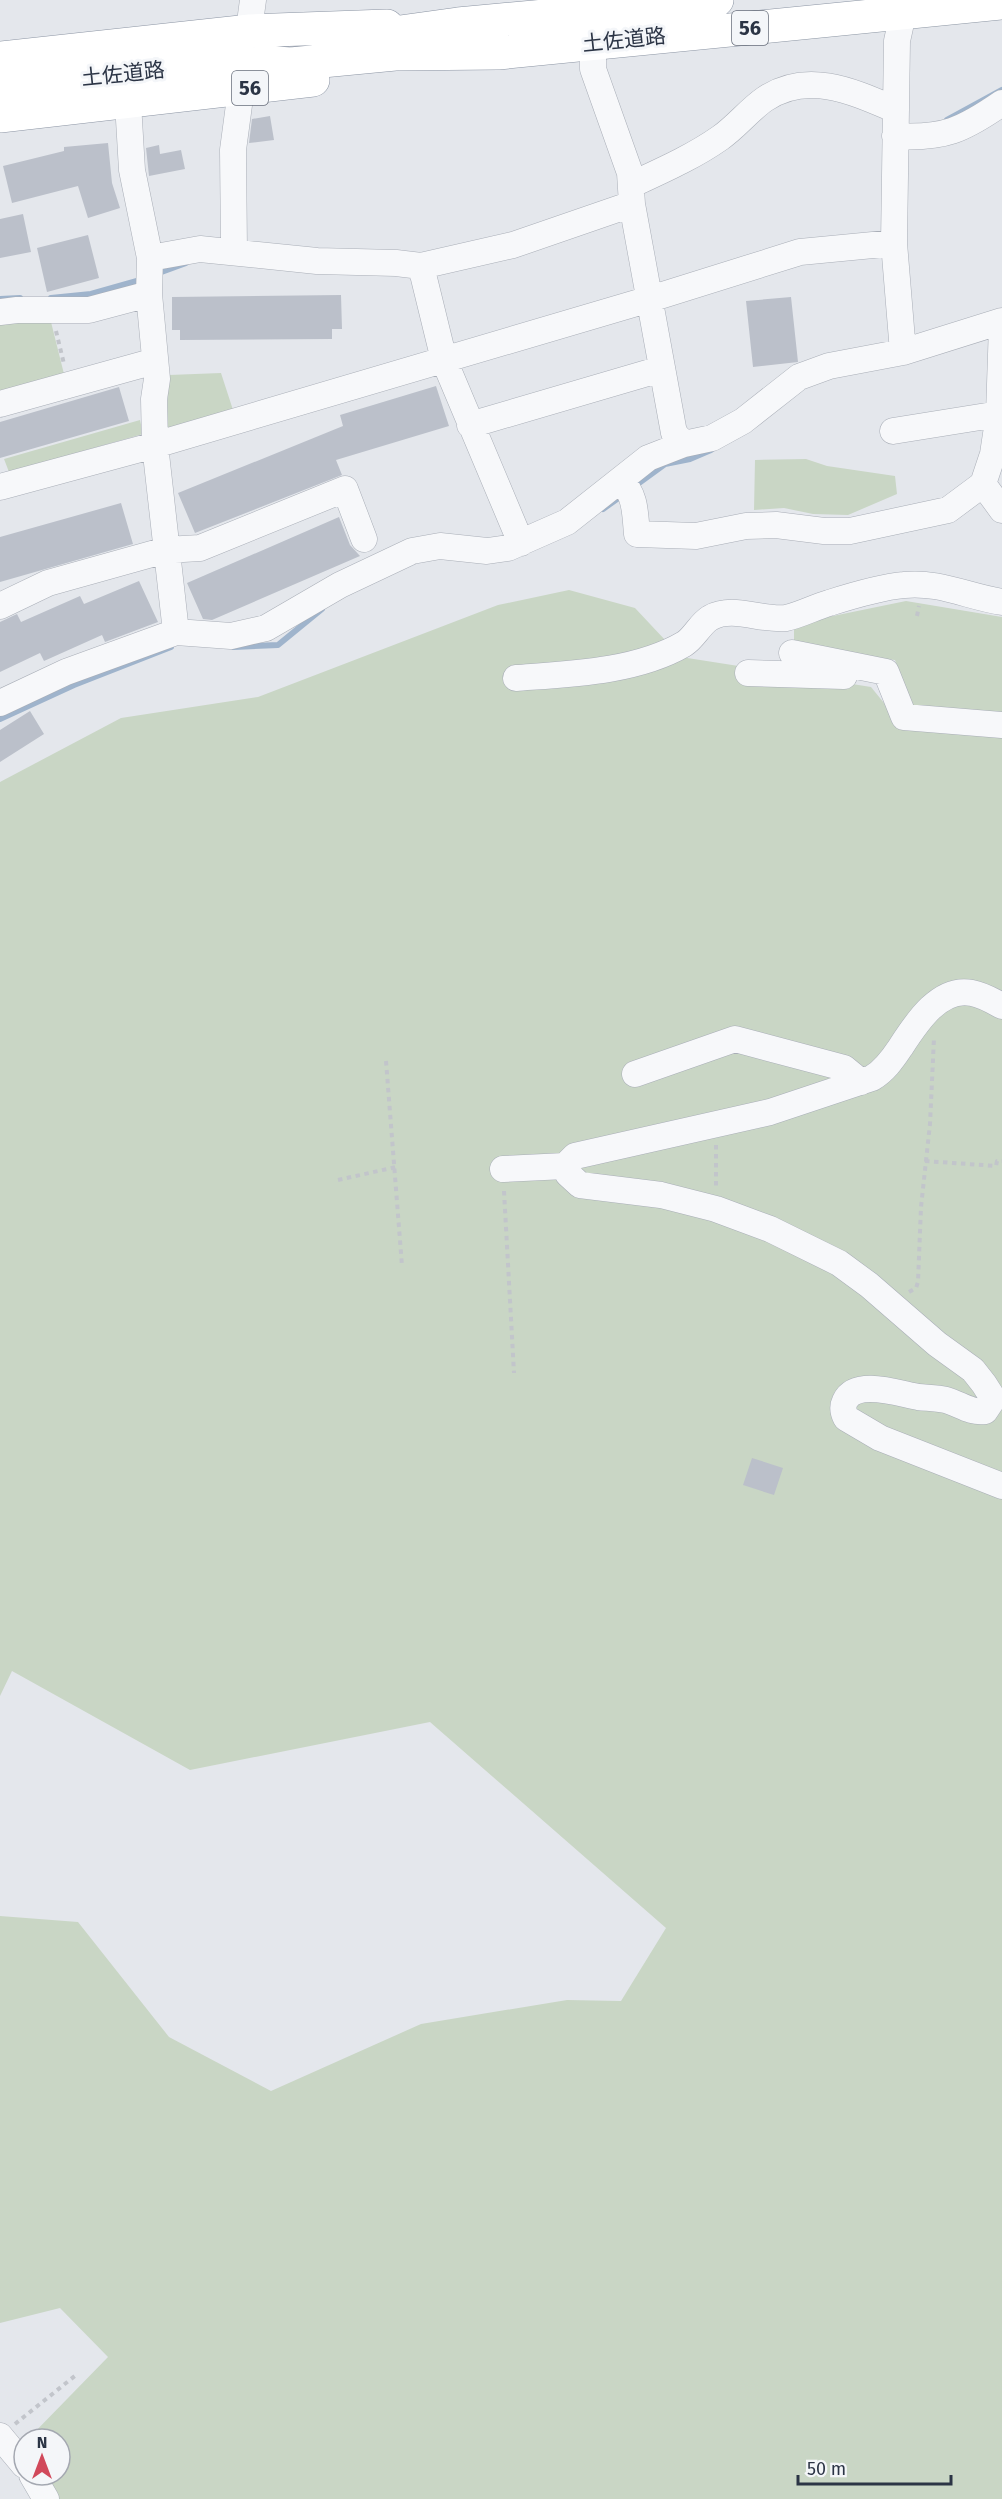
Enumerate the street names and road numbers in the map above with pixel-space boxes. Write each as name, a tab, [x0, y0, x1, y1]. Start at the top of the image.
road number: 56	[732, 11, 768, 45]
street label: 土佐道路	[581, 23, 667, 57]
street label: 土佐道路	[80, 57, 166, 91]
road number: 56	[232, 71, 268, 105]

